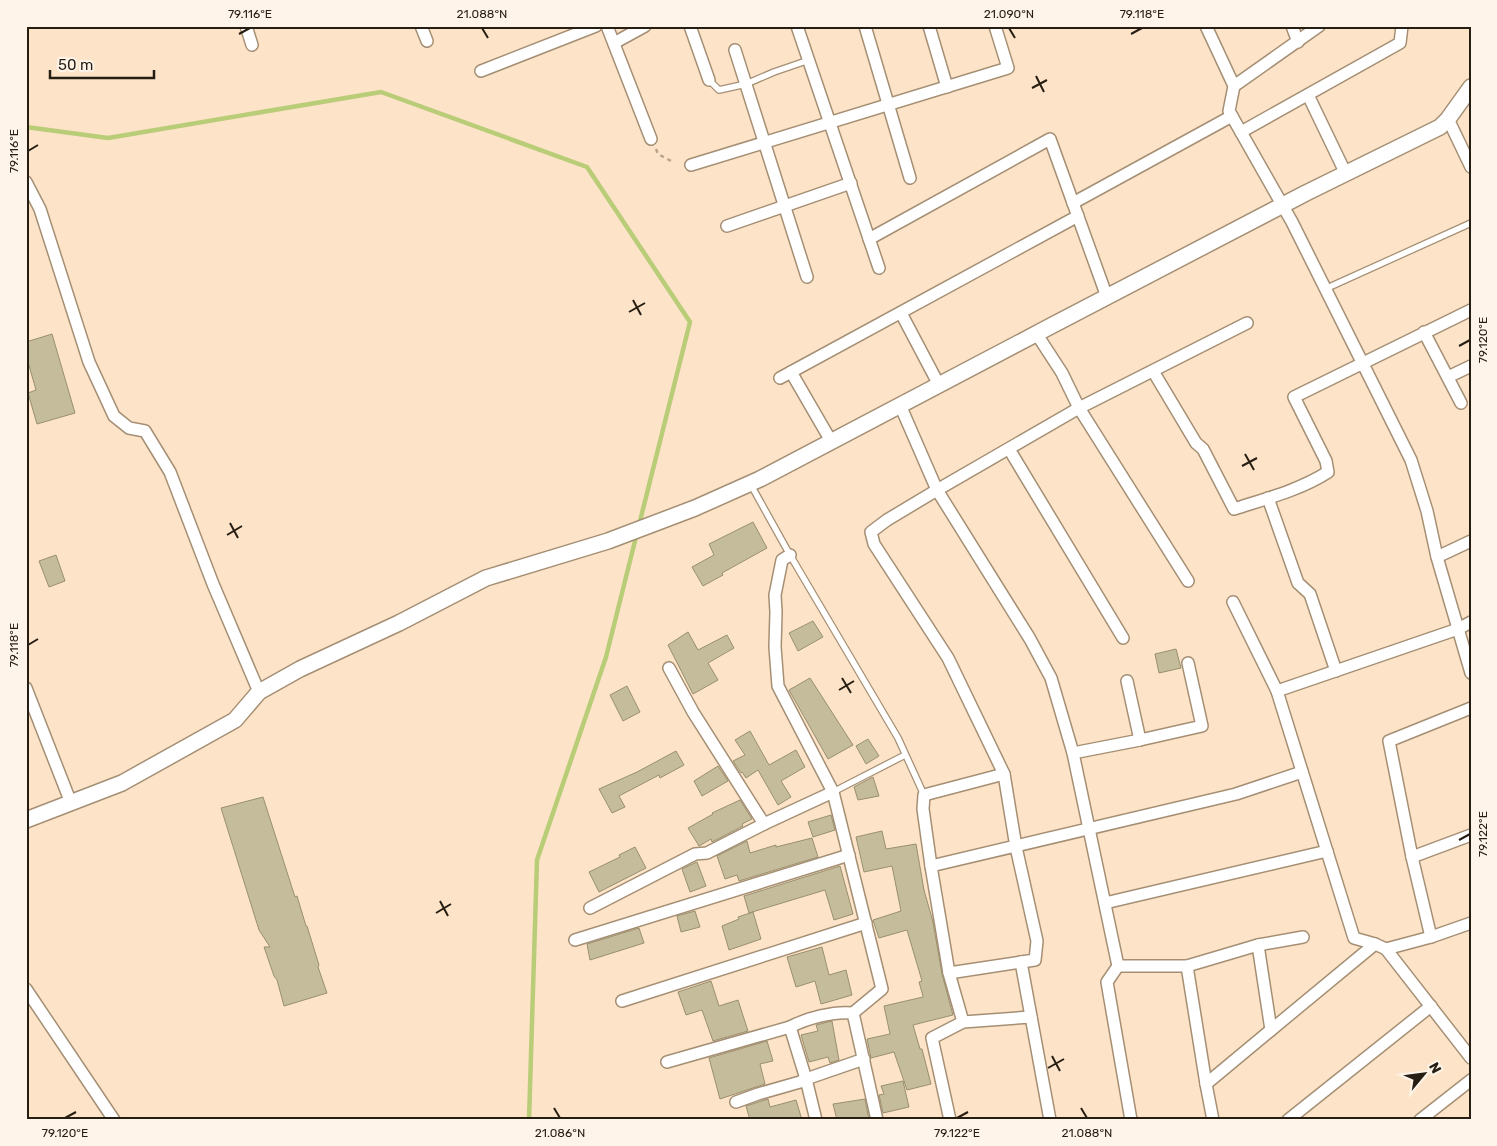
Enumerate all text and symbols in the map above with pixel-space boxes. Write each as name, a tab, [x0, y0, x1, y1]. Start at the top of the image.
text: 79.116°E	[228, 7, 272, 21]
text: 21.088°N	[457, 7, 507, 21]
text: 21.090°N	[984, 7, 1034, 21]
text: 79.118°E	[1120, 7, 1164, 21]
scale bar	[50, 48, 154, 80]
text: 50 m	[58, 56, 93, 74]
text: 79.116°E	[7, 129, 21, 173]
text: 79.120°E	[1476, 317, 1490, 363]
text: 79.118°E	[7, 623, 21, 667]
text: 79.122°E	[1476, 811, 1490, 857]
north arrow	[1400, 1048, 1450, 1098]
text: N	[1425, 1059, 1445, 1076]
text: 79.120°E	[42, 1126, 88, 1140]
text: 21.086°N	[535, 1126, 585, 1140]
text: 79.122°E	[934, 1126, 980, 1140]
text: 21.088°N	[1062, 1126, 1112, 1140]

